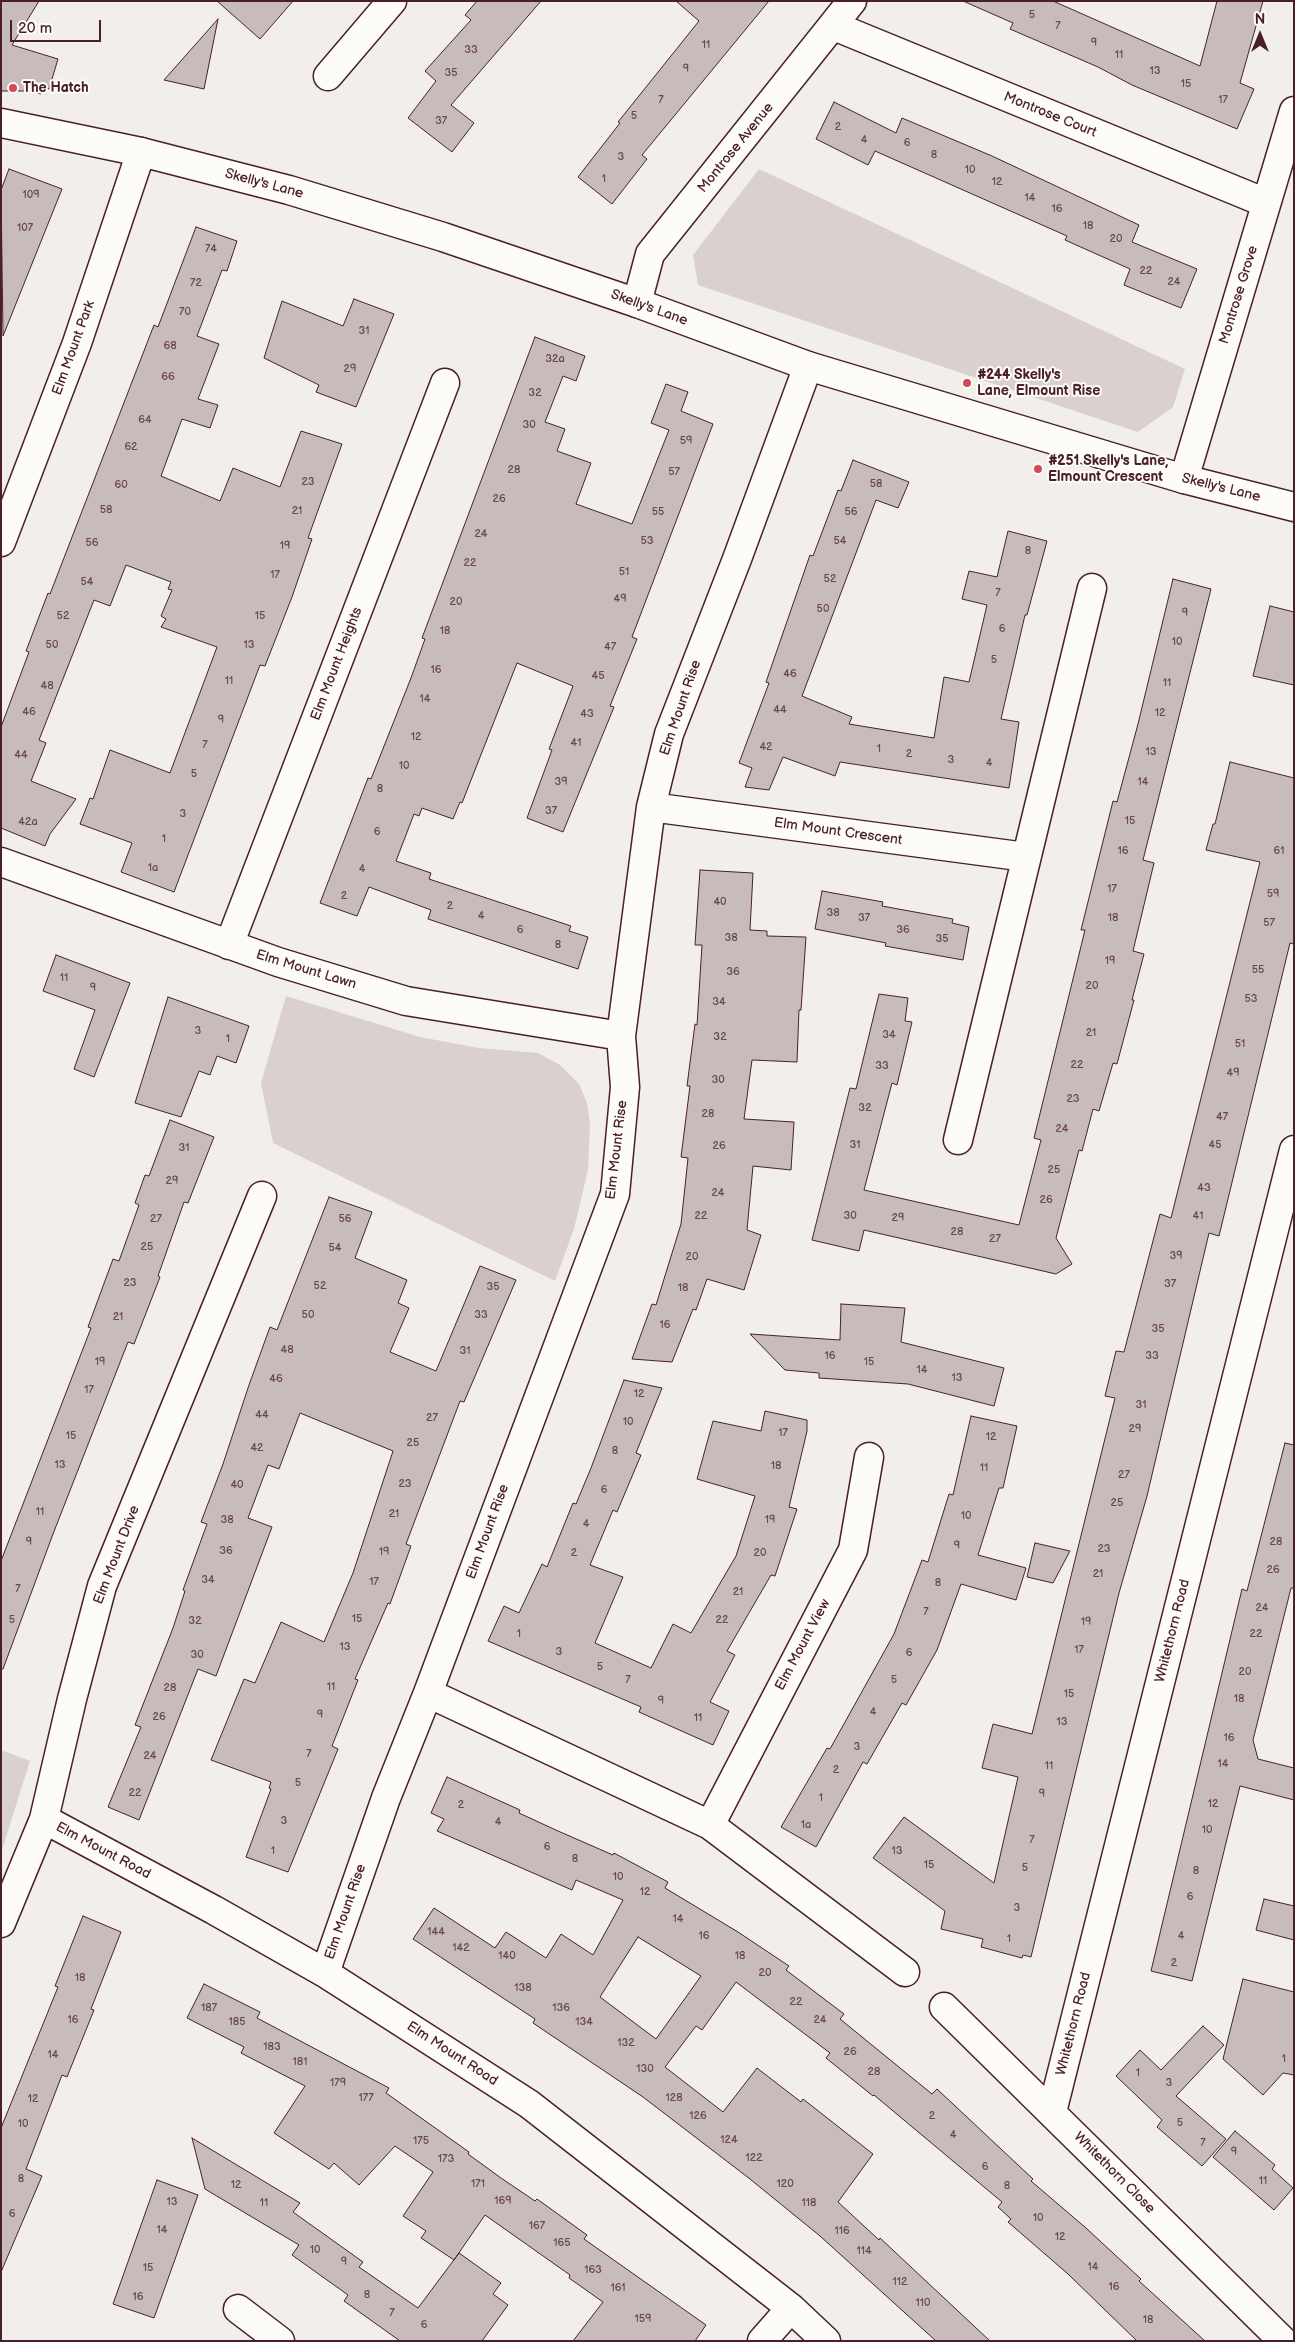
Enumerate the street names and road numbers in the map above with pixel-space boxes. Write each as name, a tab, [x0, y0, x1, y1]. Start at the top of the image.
street label: Montrose Court	[1001, 89, 1099, 141]
street label: Montrose Avenue	[695, 100, 777, 196]
street label: Skelly's Lane	[223, 165, 305, 203]
street label: Montrose Grove	[1216, 244, 1262, 346]
street label: Skelly's Lane	[608, 286, 690, 330]
street label: Elm Mount Park	[49, 298, 99, 398]
street label: Skelly's Lane	[1180, 470, 1262, 506]
street label: Elm Mount Heights	[308, 605, 366, 723]
street label: Elm Mount Rise	[657, 658, 705, 758]
street label: Elm Mount Crescent	[773, 815, 903, 849]
street label: Elm Mount Lawn	[254, 947, 358, 993]
street label: Elm Mount Rise	[603, 1099, 631, 1201]
street label: Elm Mount Rise	[463, 1482, 513, 1582]
street label: Elm Mount Drive	[90, 1503, 144, 1607]
street label: Whitethorn Road	[1152, 1578, 1194, 1684]
street label: Elm Mount View	[772, 1596, 834, 1694]
street label: Elm Mount Road	[53, 1819, 153, 1883]
street label: Elm Mount Rise	[322, 1862, 370, 1962]
street label: Whitethorn Road	[1053, 1971, 1095, 2077]
street label: Elm Mount Road	[403, 2018, 501, 2090]
street label: Whitethorn Close	[1070, 2129, 1158, 2217]

